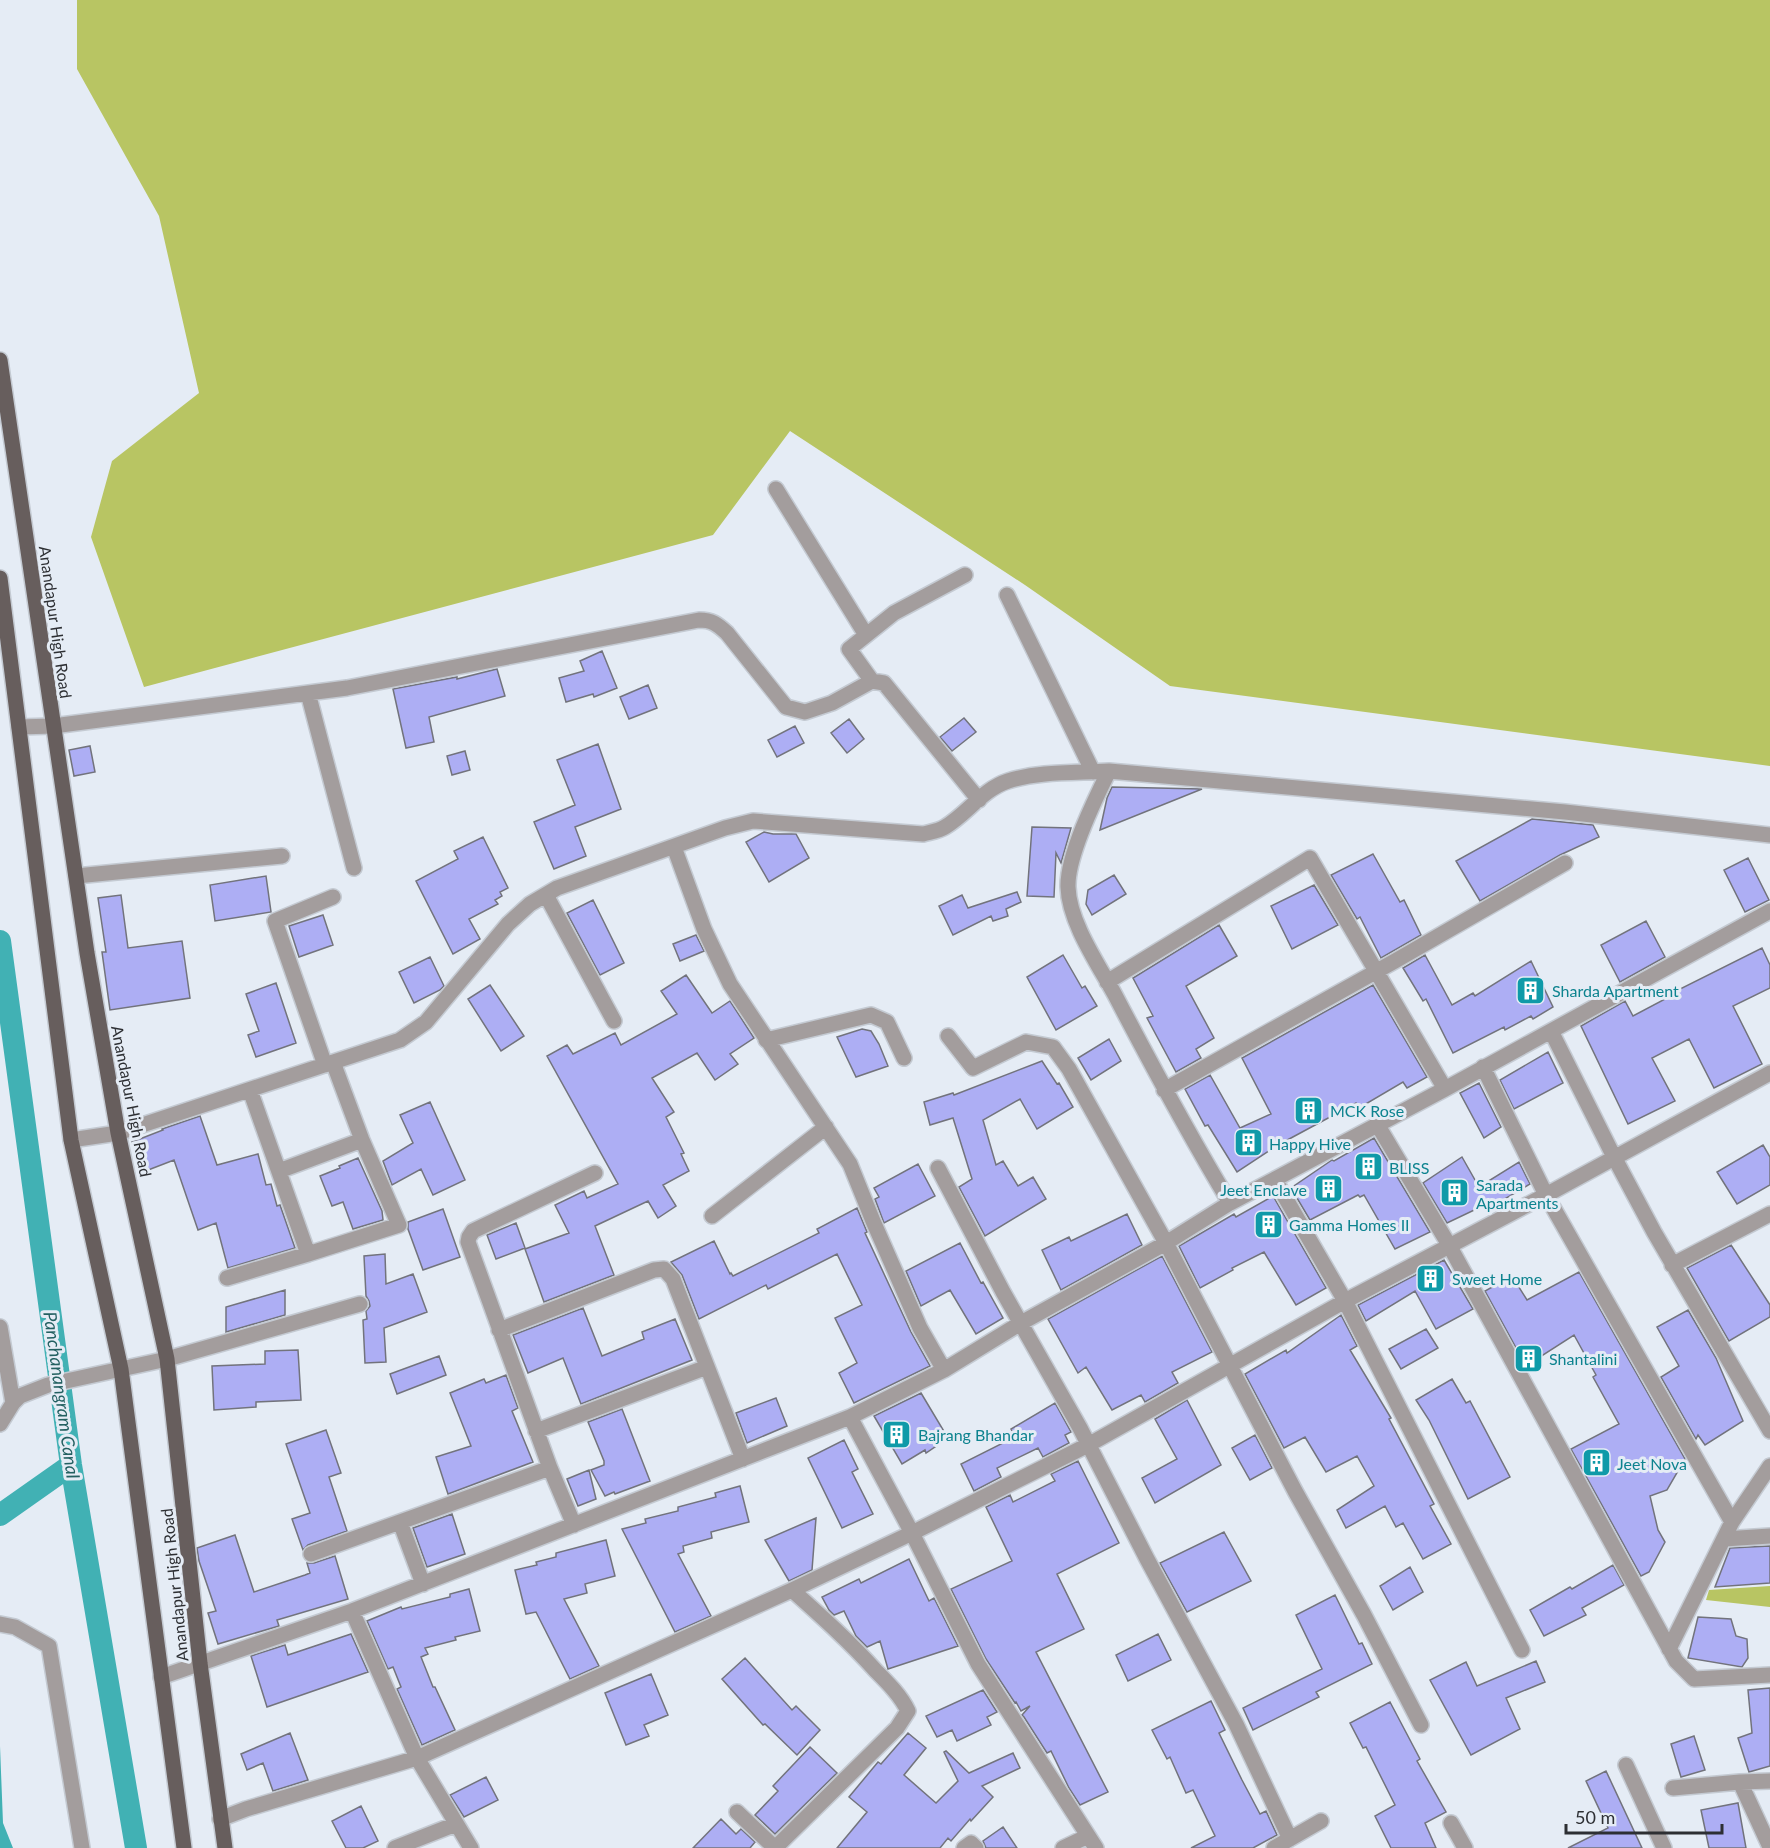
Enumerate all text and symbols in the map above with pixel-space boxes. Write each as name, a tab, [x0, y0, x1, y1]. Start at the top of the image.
street label: Anandapur High Road	[36, 545, 76, 699]
building icon: Sharda Apartment	[1515, 974, 1547, 1006]
place label: Sharda Apartment	[1552, 981, 1679, 1000]
street label: Anandapur High Road	[108, 1024, 156, 1178]
building icon: MCK Rose	[1293, 1094, 1325, 1126]
place label: MCK Rose	[1330, 1101, 1404, 1120]
building icon: Happy Hive	[1232, 1127, 1264, 1159]
place label: Happy Hive	[1269, 1134, 1351, 1153]
building icon: BLISS	[1352, 1151, 1384, 1183]
place label: BLISS	[1389, 1158, 1429, 1177]
building icon: Jeet Enclave	[1312, 1173, 1344, 1205]
place label: Sarada Apartments	[1476, 1175, 1558, 1212]
building icon: Sarada Apartments	[1439, 1177, 1471, 1209]
place label: Jeet Enclave	[1220, 1180, 1307, 1199]
building icon: Gamma Homes II	[1252, 1208, 1284, 1240]
place label: Gamma Homes II	[1289, 1215, 1410, 1234]
building icon: Sweet Home	[1415, 1262, 1447, 1294]
place label: Sweet Home	[1452, 1269, 1542, 1288]
water label: Panchanangram Canal	[39, 1310, 85, 1480]
building icon: Shantalini	[1512, 1342, 1544, 1374]
place label: Shantalini	[1549, 1349, 1617, 1368]
building icon: Bajrang Bhandar	[881, 1418, 913, 1450]
place label: Bajrang Bhandar	[918, 1425, 1034, 1444]
building icon: Jeet Nova	[1580, 1447, 1612, 1479]
place label: Jeet Nova	[1617, 1454, 1687, 1473]
street label: Anandapur High Road	[157, 1508, 191, 1662]
scale bar	[1566, 1797, 1722, 1835]
text: 50 m	[1575, 1806, 1615, 1828]

